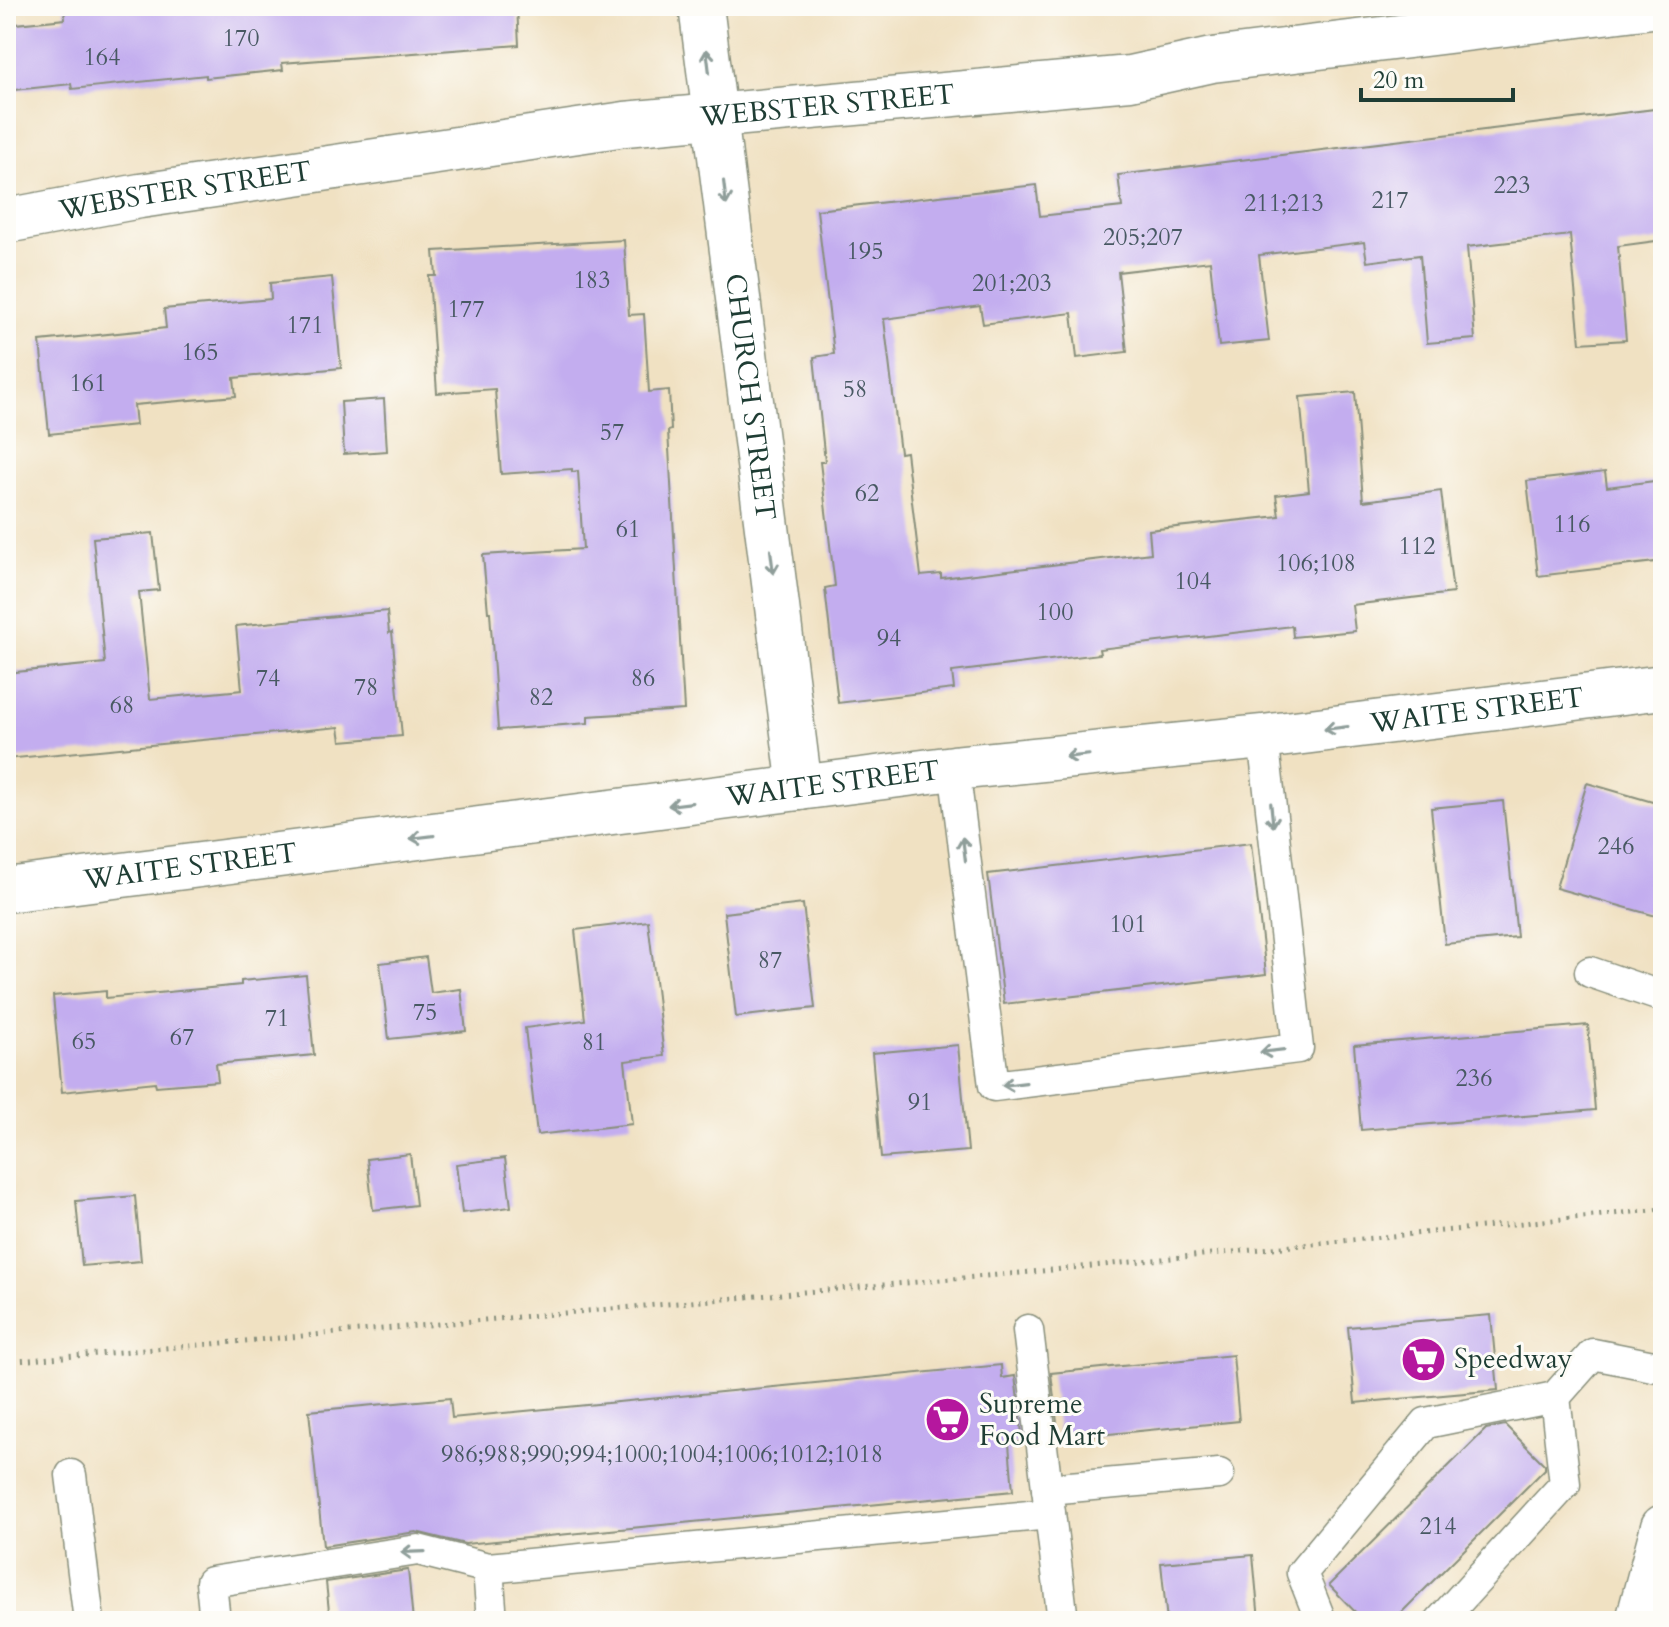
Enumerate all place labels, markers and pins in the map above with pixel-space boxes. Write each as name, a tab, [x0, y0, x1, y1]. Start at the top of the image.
supermarket icon: Speedway	[1399, 1335, 1447, 1383]
place label: Speedway	[1454, 1340, 1573, 1378]
place label: Supreme Food Mart	[979, 1385, 1105, 1455]
supermarket icon: Supreme Food Mart	[924, 1396, 972, 1444]

